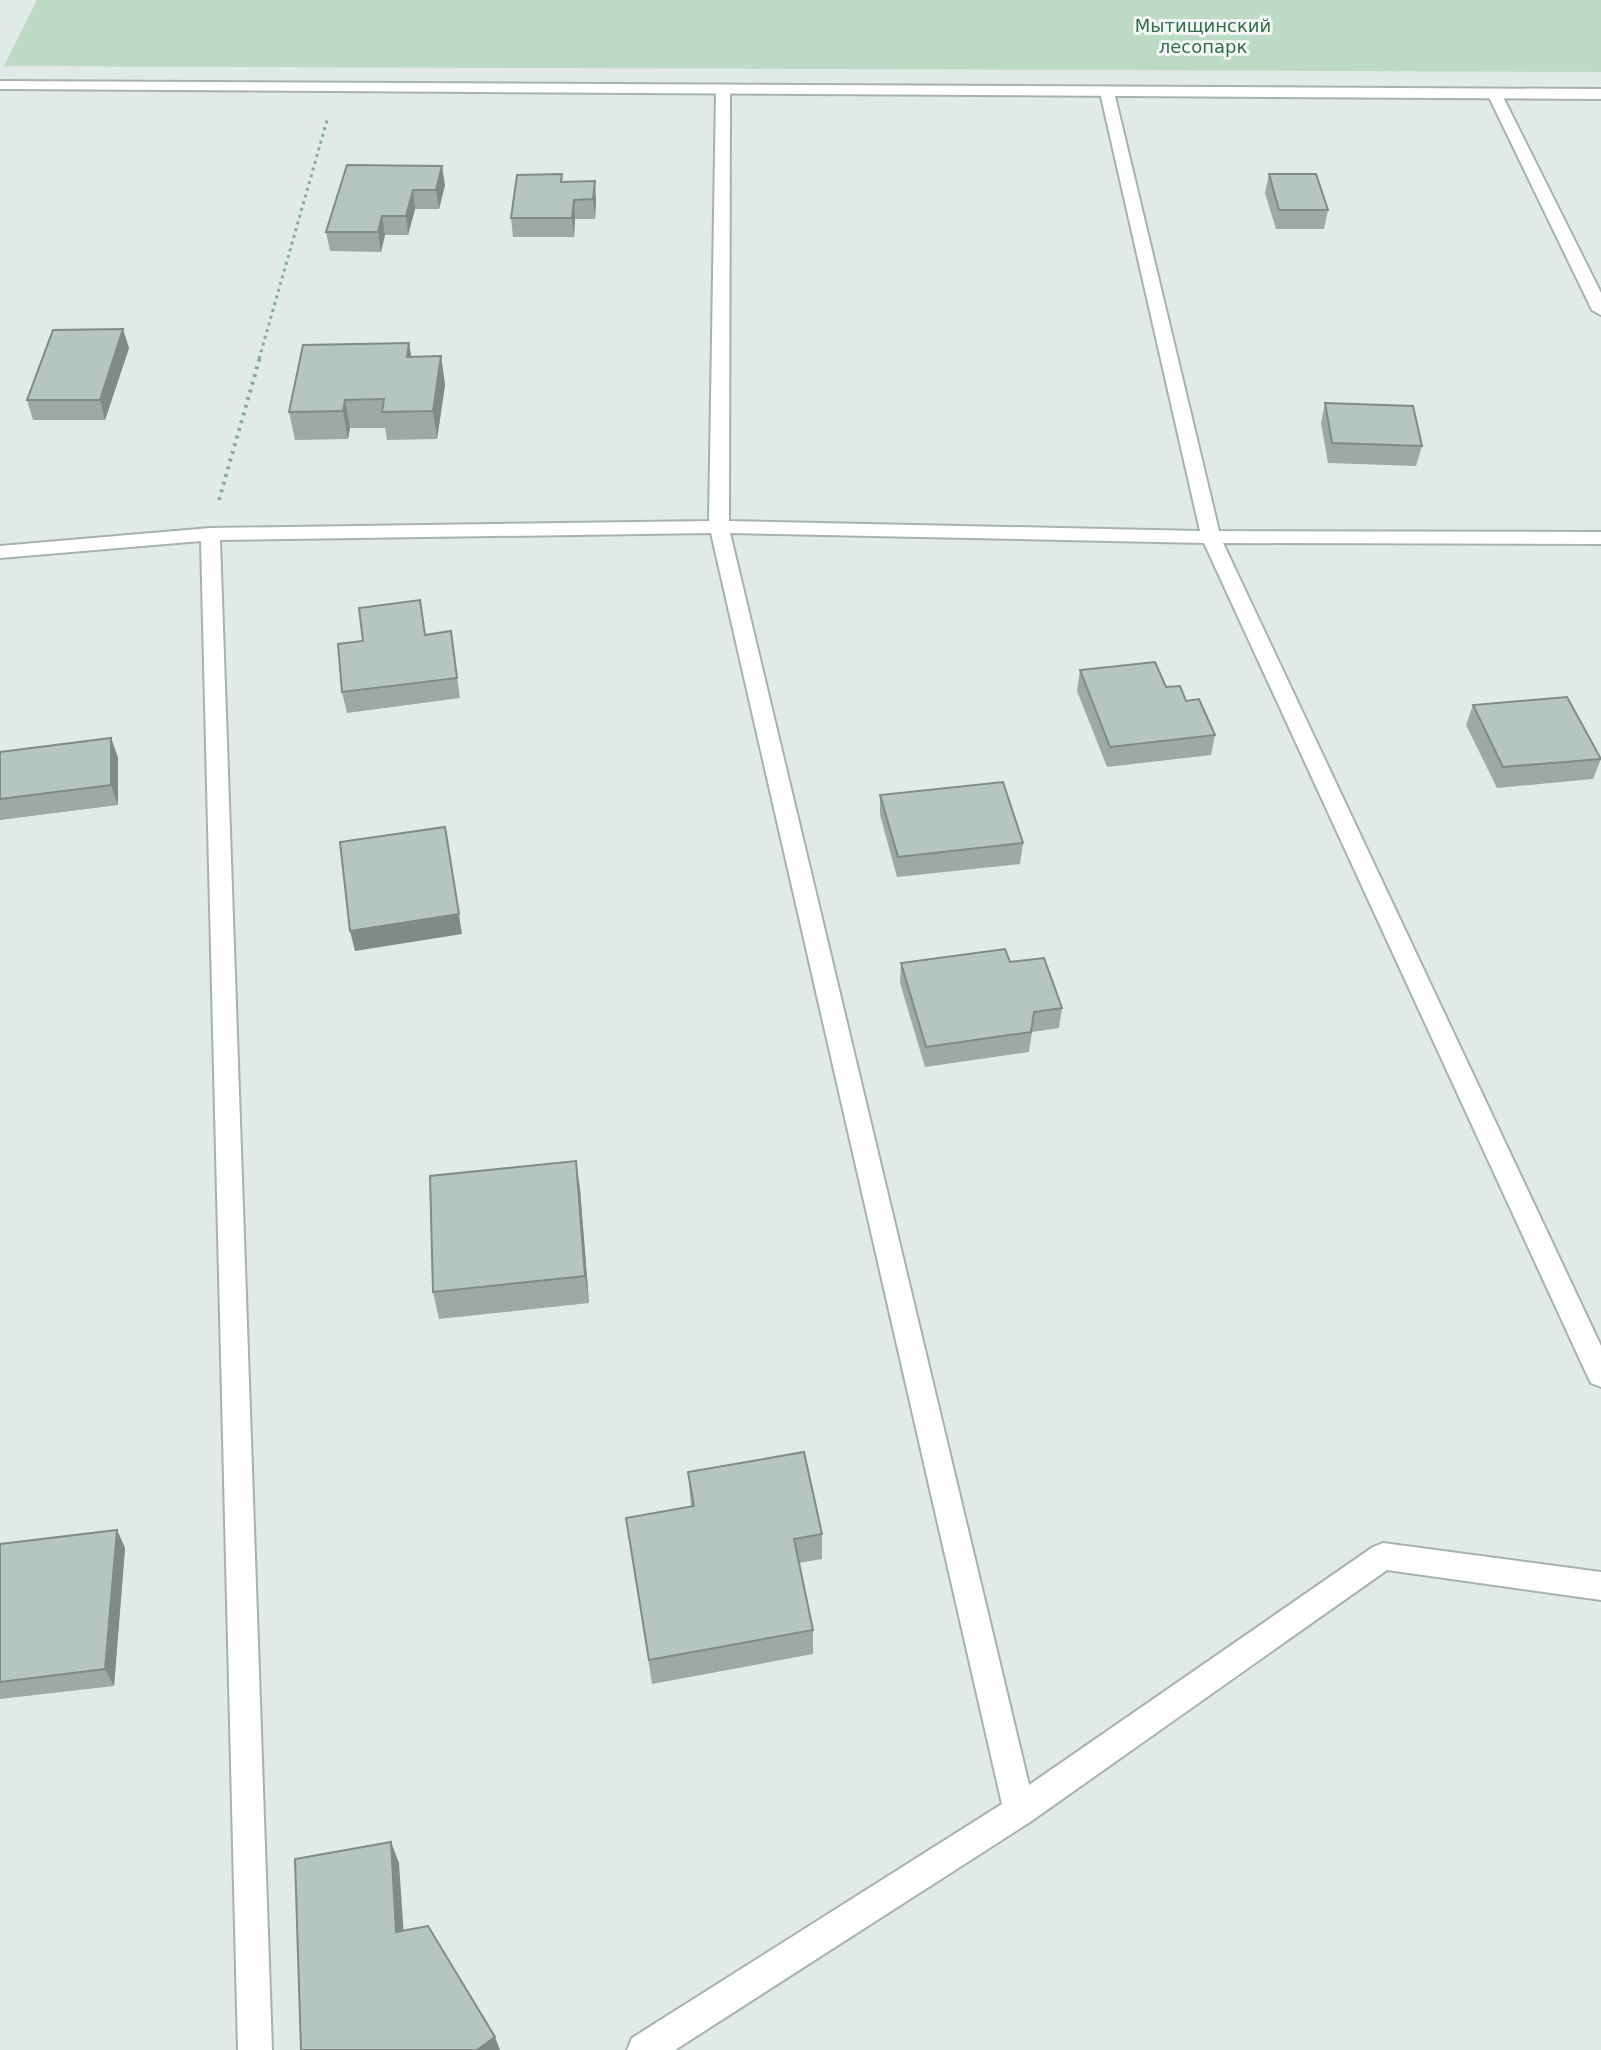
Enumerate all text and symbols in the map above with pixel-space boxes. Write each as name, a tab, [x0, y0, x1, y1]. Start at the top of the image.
park label: Мытищинский лесопарк	[1135, 15, 1271, 57]

